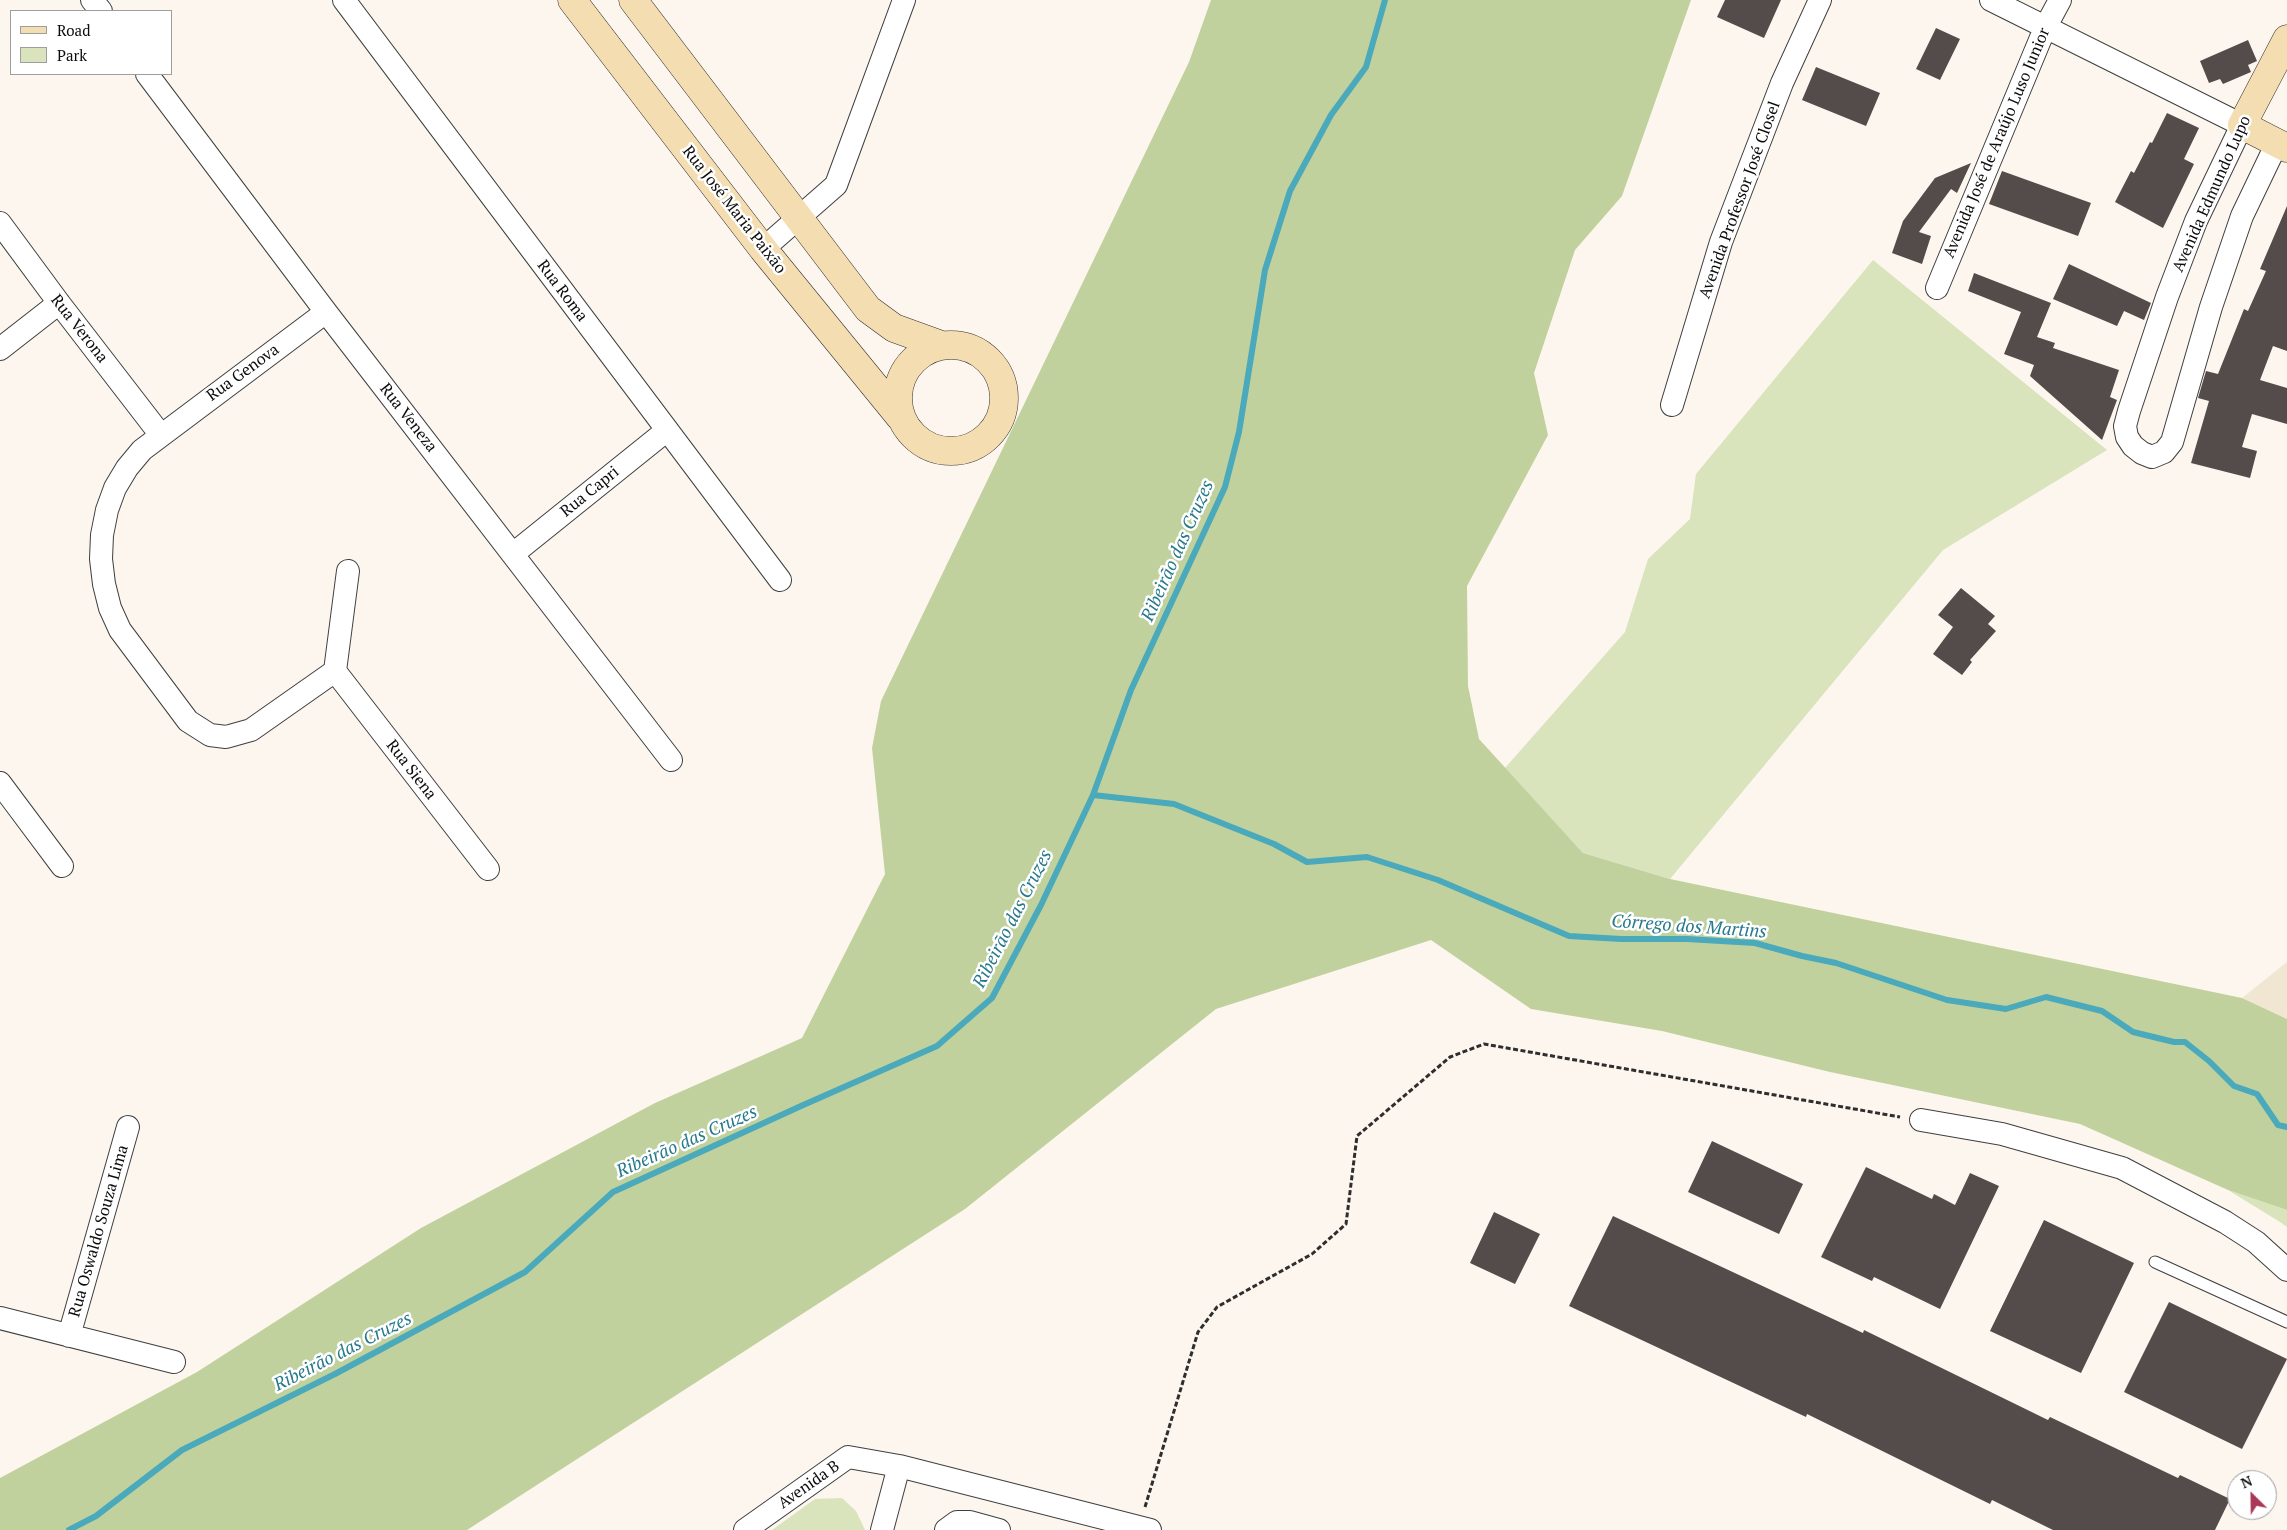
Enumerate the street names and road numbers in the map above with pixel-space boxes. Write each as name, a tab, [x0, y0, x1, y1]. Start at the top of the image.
street label: Avenida José de Araújo Luso Junior	[1940, 25, 2054, 261]
street label: Avenida Professor José Closel	[1695, 99, 1785, 301]
street label: Avenida Edmundo Lupo	[2169, 113, 2255, 275]
street label: Rua José Maria Paixão	[678, 142, 790, 278]
street label: Rua Roma	[533, 256, 591, 326]
street label: Rua Verona	[46, 291, 112, 367]
street label: Rua Genova	[203, 340, 283, 406]
street label: Rua Veneza	[375, 380, 441, 456]
street label: Rua Capri	[557, 463, 623, 521]
street label: Rua Siena	[382, 736, 440, 804]
street label: Rua Oswaldo Souza Lima	[65, 1143, 133, 1319]
street label: Avenida B	[775, 1457, 843, 1513]

